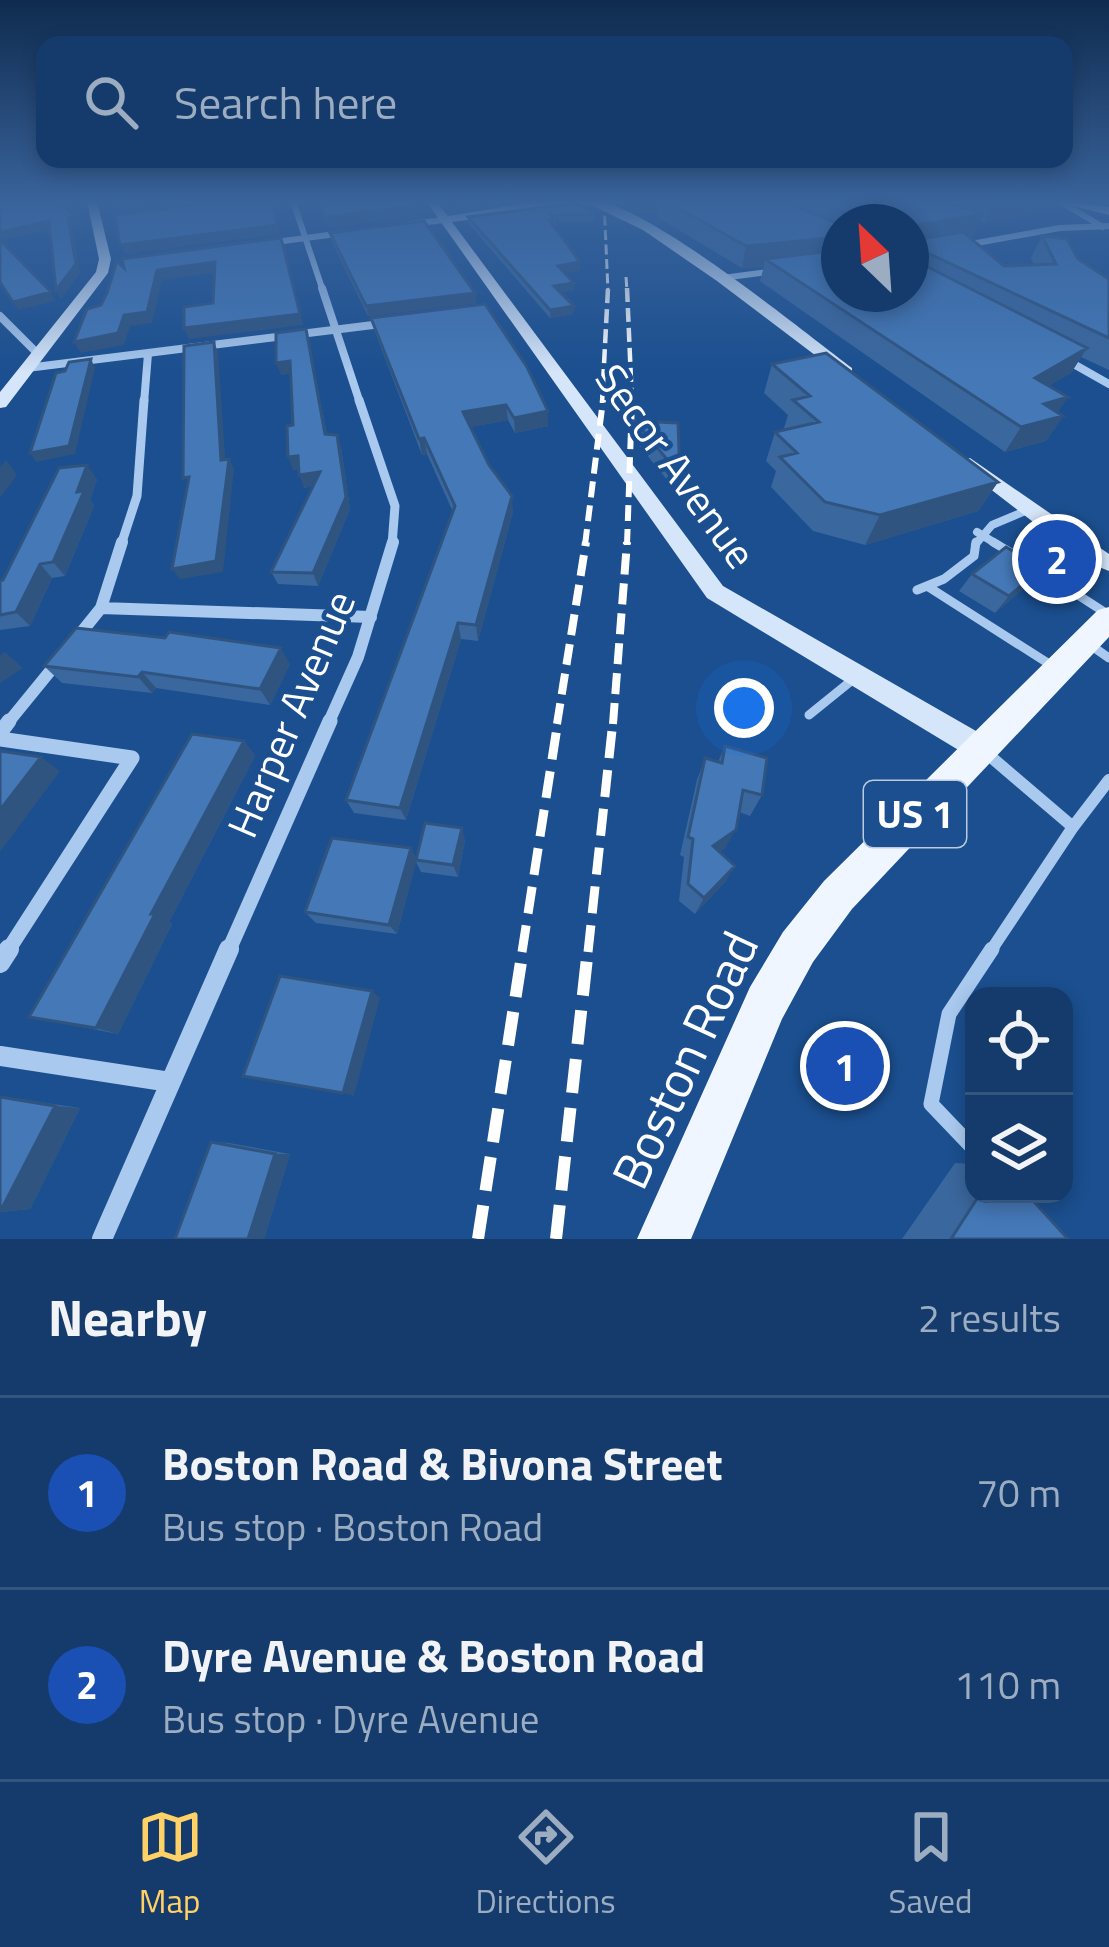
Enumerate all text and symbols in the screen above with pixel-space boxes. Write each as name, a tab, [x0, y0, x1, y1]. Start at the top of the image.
search box	[36, 36, 1073, 168]
text: Search here	[174, 68, 397, 136]
icon: search	[78, 69, 144, 135]
north arrow	[821, 204, 929, 312]
street label: Secor Avenue	[581, 350, 773, 581]
pin: 2	[1018, 514, 1096, 604]
street label: Harper Avenue	[209, 580, 371, 847]
your location	[714, 678, 774, 738]
road number: US 1	[864, 781, 966, 847]
street label: Boston Road	[590, 918, 778, 1201]
map controls	[965, 987, 1073, 1203]
button: locate	[965, 987, 1073, 1095]
pin: 1	[806, 1021, 884, 1111]
button: layers	[965, 1095, 1073, 1203]
text: Nearby	[48, 1278, 207, 1356]
text: 2 results	[918, 1288, 1061, 1347]
text: Boston Road & Bivona Street	[162, 1429, 723, 1497]
text: 1	[76, 1463, 98, 1522]
text: 70 m	[976, 1463, 1061, 1522]
text: Bus stop · Boston Road	[162, 1497, 543, 1556]
text: Dyre Avenue & Boston Road	[162, 1621, 705, 1689]
text: 2	[76, 1655, 98, 1714]
text: 110 m	[954, 1655, 1061, 1714]
text: Bus stop · Dyre Avenue	[162, 1689, 539, 1748]
tab: Map	[137, 1804, 203, 1926]
tab: Directions	[476, 1804, 616, 1926]
tab: Saved	[889, 1804, 972, 1926]

